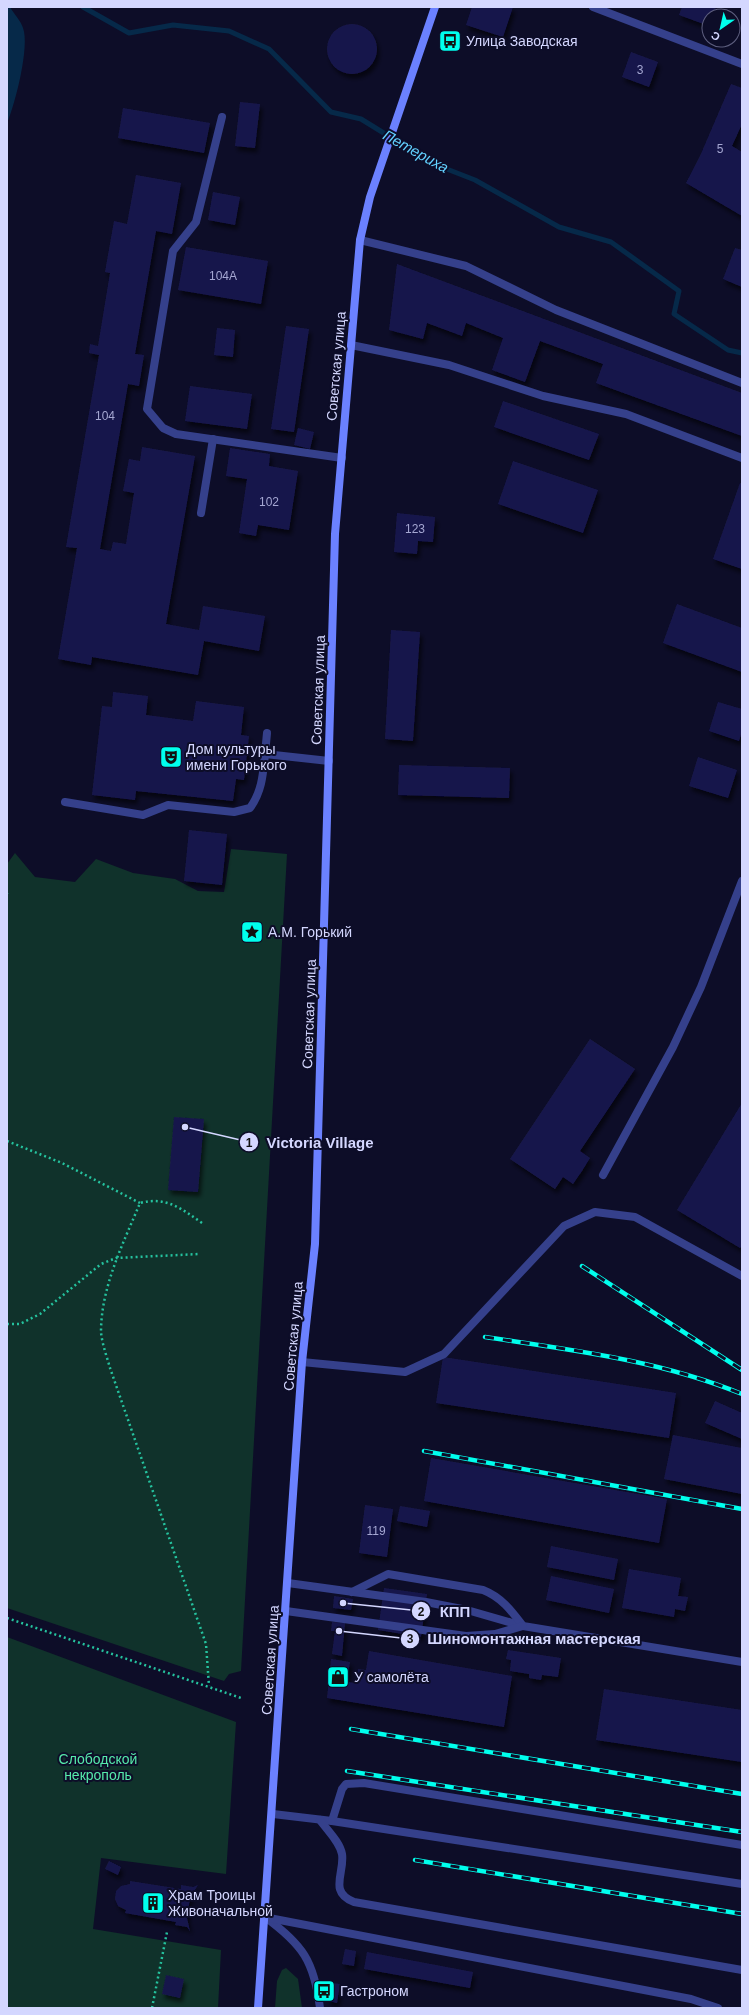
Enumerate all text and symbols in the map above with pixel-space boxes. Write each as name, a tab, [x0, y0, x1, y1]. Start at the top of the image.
north arrow	[701, 8, 741, 48]
bus stop icon: Улица Заводская	[437, 28, 463, 54]
text: С	[709, 29, 722, 43]
place label: Улица Заводская	[466, 33, 578, 49]
house number: 3	[637, 63, 644, 77]
water label: Петериха	[380, 126, 452, 176]
house number: 5	[717, 142, 724, 156]
house number: 104А	[209, 269, 237, 283]
street label: Советская улица	[323, 310, 349, 421]
house number: 104	[95, 409, 115, 423]
house number: 102	[259, 495, 279, 509]
house number: 123	[405, 522, 425, 536]
street label: Советская улица	[308, 635, 328, 745]
place label: Дом культуры имени Горького	[186, 741, 287, 773]
theatre icon: Дом культуры имени Горького	[158, 744, 184, 770]
place icon: А.М. Горький	[239, 919, 265, 945]
place label: А.М. Горький	[268, 924, 352, 940]
street label: Советская улица	[299, 959, 319, 1069]
callout: Victoria Village	[239, 1129, 382, 1156]
text: Victoria Village	[267, 1134, 374, 1151]
text: 1	[246, 1136, 253, 1150]
street label: Советская улица	[280, 1280, 306, 1391]
house number: 119	[366, 1524, 386, 1538]
callout: КПП	[411, 1598, 478, 1625]
text: КПП	[440, 1603, 470, 1620]
street label: Советская улица	[258, 1604, 282, 1715]
text: 2	[418, 1605, 425, 1619]
callout: Шиномонтажная мастерская	[400, 1625, 649, 1652]
text: Шиномонтажная мастерская	[427, 1630, 641, 1647]
text: 3	[407, 1632, 414, 1646]
shop icon: У самолёта	[325, 1664, 351, 1690]
place label: У самолёта	[354, 1669, 429, 1685]
park label: Слободской некрополь	[59, 1751, 137, 1783]
place label: Храм Троицы Живоначальной	[168, 1887, 273, 1919]
building icon: Храм Троицы Живоначальной	[140, 1890, 166, 1916]
bus stop icon: Гастроном	[311, 1978, 337, 2004]
place label: Гастроном	[340, 1983, 409, 1999]

